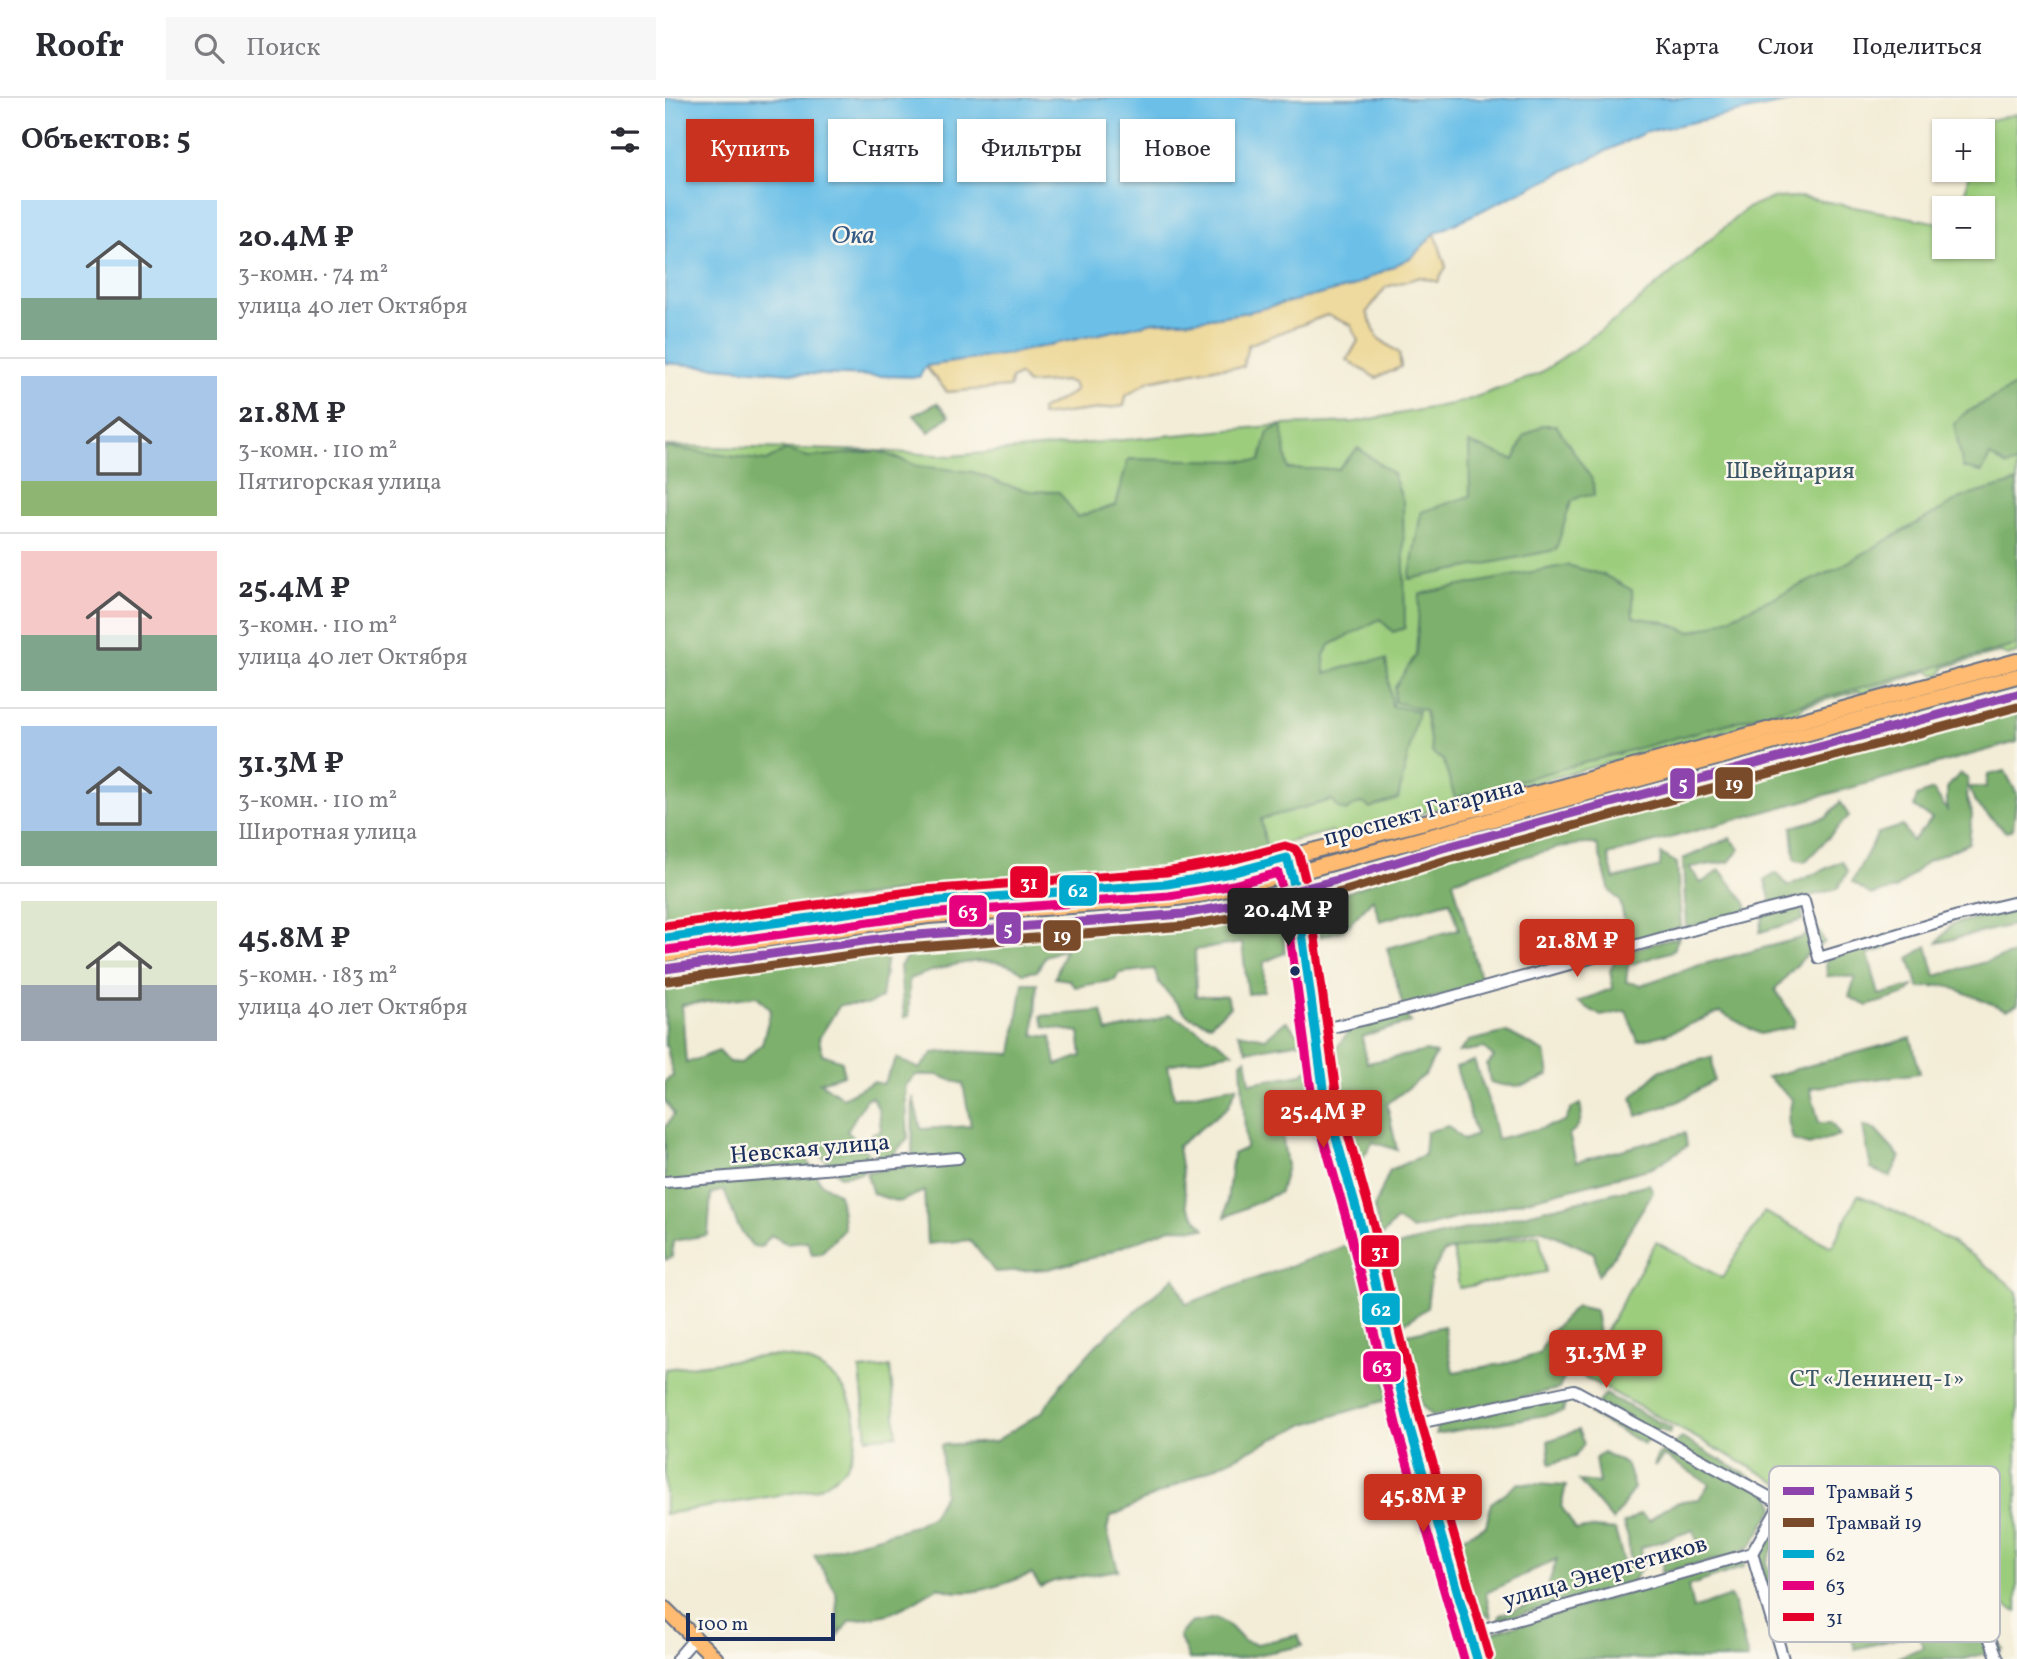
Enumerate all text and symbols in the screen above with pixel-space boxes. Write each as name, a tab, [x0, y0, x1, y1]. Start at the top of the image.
search box	[166, 17, 656, 80]
text: Roofr	[35, 25, 124, 71]
icon: search	[190, 29, 228, 67]
text: Поиск	[246, 30, 320, 66]
text: Карта	[1655, 31, 1720, 65]
text: Слои	[1758, 31, 1814, 65]
text: Поделиться	[1852, 31, 1982, 65]
text: Объектов: 5	[21, 119, 191, 161]
chip: Купить	[686, 119, 814, 182]
chip: Снять	[828, 119, 943, 182]
chip: Фильтры	[957, 119, 1106, 182]
chip: Новое	[1120, 119, 1235, 182]
map controls	[1932, 119, 1995, 259]
button: +	[1932, 119, 1995, 182]
icon: filters	[606, 121, 644, 159]
button: −	[1932, 196, 1995, 259]
text: 20.4M ₽	[238, 217, 354, 259]
water label: Ока	[831, 218, 875, 254]
icon: home	[77, 228, 161, 312]
text: 3-комн. · 74 m²	[238, 259, 388, 291]
text: улица 40 лет Октября	[238, 291, 468, 323]
text: 21.8M ₽	[238, 393, 346, 435]
icon: home	[77, 404, 161, 488]
text: 3-комн. · 110 m²	[238, 435, 397, 467]
park label: Швейцария	[1725, 455, 1855, 489]
text: Пятигорская улица	[238, 467, 442, 499]
text: 25.4M ₽	[238, 568, 350, 610]
icon: home	[77, 579, 161, 663]
text: 3-комн. · 110 m²	[238, 610, 397, 642]
text: улица 40 лет Октября	[238, 642, 468, 674]
text: 31.3M ₽	[238, 743, 344, 785]
icon: home	[77, 754, 161, 838]
line badge: 19	[1714, 766, 1754, 800]
line badge: 5	[1669, 767, 1696, 800]
street label: проспект Гагарина	[1320, 770, 1528, 856]
text: 5	[1678, 772, 1688, 798]
text: 19	[1725, 772, 1743, 798]
text: 3-комн. · 110 m²	[238, 785, 397, 817]
text: Широтная улица	[238, 817, 417, 849]
line badge: 31	[1009, 865, 1049, 899]
text: 31	[1020, 871, 1038, 897]
line badge: 62	[1058, 874, 1098, 907]
text: 62	[1068, 879, 1088, 905]
pin: 20.4M ₽	[1223, 888, 1353, 948]
line badge: 63	[948, 894, 988, 928]
text: 20.4M ₽	[1243, 895, 1333, 927]
text: 63	[958, 900, 978, 926]
line badge: 5	[995, 911, 1022, 945]
text: 5	[1003, 917, 1013, 943]
text: 45.8M ₽	[238, 918, 351, 960]
line badge: 19	[1042, 919, 1082, 952]
pin: 21.8M ₽	[1512, 920, 1642, 979]
text: 19	[1053, 924, 1071, 950]
text: 21.8M ₽	[1536, 926, 1618, 958]
icon: home	[77, 929, 161, 1013]
text: 5-комн. · 183 m²	[238, 960, 397, 992]
unlabelled marker	[1288, 964, 1302, 978]
text: улица 40 лет Октября	[238, 992, 468, 1024]
pin: 25.4M ₽	[1258, 1090, 1388, 1150]
text: 25.4M ₽	[1280, 1097, 1366, 1129]
street label: Невская улица	[729, 1126, 891, 1174]
line badge: 31	[1360, 1234, 1400, 1268]
text: 31	[1371, 1240, 1389, 1266]
line badge: 62	[1361, 1292, 1401, 1326]
text: 62	[1371, 1298, 1391, 1324]
pin: 31.3M ₽	[1541, 1330, 1671, 1390]
text: 31.3M ₽	[1565, 1337, 1647, 1369]
line badge: 63	[1362, 1350, 1402, 1383]
text: 63	[1372, 1355, 1392, 1381]
park label: СТ «Ленинец-1»	[1789, 1363, 1965, 1397]
legend	[1769, 1466, 2000, 1642]
pin: 45.8M ₽	[1358, 1474, 1488, 1534]
text: Трамвай 5	[1826, 1480, 1913, 1506]
text: 45.8M ₽	[1380, 1481, 1466, 1513]
text: Трамвай 19	[1826, 1511, 1922, 1537]
street label: улица Энергетиков	[1499, 1527, 1711, 1619]
text: 62	[1826, 1543, 1846, 1569]
text: 63	[1826, 1574, 1845, 1600]
text: 31	[1826, 1606, 1843, 1632]
scale bar	[686, 1610, 835, 1642]
text: 100 m	[697, 1612, 748, 1638]

